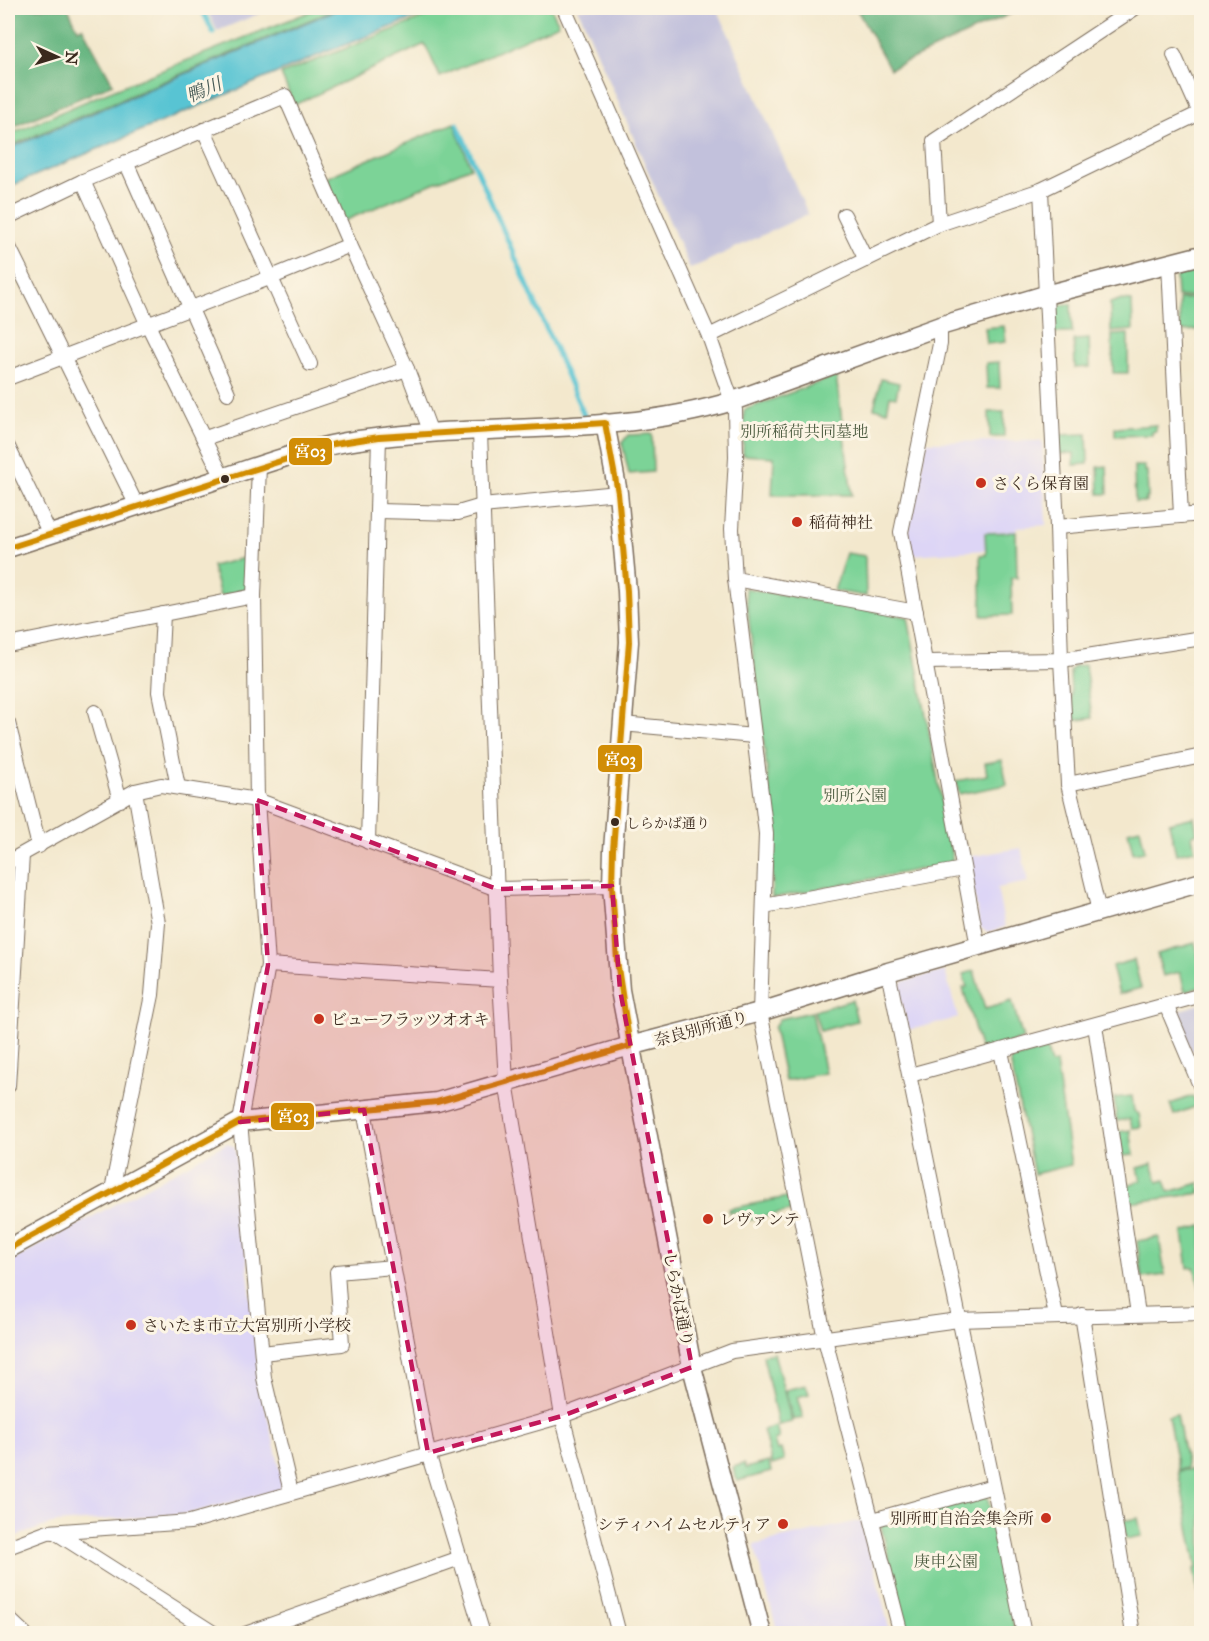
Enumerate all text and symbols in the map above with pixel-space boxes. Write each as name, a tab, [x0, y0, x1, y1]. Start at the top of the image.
north arrow	[27, 27, 87, 87]
text: N	[61, 51, 81, 66]
water label: 鴨川	[183, 72, 227, 107]
park label: 別所稲荷共同墓地	[740, 422, 868, 441]
line badge: 宮03	[288, 437, 333, 466]
text: 宮03	[294, 442, 326, 462]
unlabelled marker	[219, 473, 231, 485]
place label: さくら保育園	[993, 474, 1089, 493]
marker: さくら保育園	[974, 476, 988, 490]
place label: 稲荷神社	[809, 513, 873, 532]
marker: 稲荷神社	[790, 515, 804, 529]
line badge: 宮03	[597, 744, 643, 773]
text: 宮03	[604, 750, 636, 770]
park label: 別所公園	[823, 786, 887, 805]
place label: しらかば通り	[626, 815, 710, 832]
marker: しらかば通り	[609, 816, 621, 828]
street label: 奈良別所通り	[652, 1007, 750, 1050]
place label: ビューフラッツオオキ	[331, 1010, 489, 1029]
marker: ビューフラッツオオキ	[312, 1012, 326, 1026]
line badge: 宮03	[270, 1102, 315, 1131]
text: 宮03	[277, 1107, 309, 1127]
place label: レヴァンテ	[720, 1210, 800, 1229]
marker: レヴァンテ	[701, 1212, 715, 1226]
street label: しらかば通り	[660, 1250, 697, 1348]
place label: さいたま市立大宮別所小学校	[143, 1316, 351, 1335]
marker: さいたま市立大宮別所小学校	[124, 1318, 138, 1332]
place label: 別所町自治会集会所	[890, 1509, 1034, 1528]
marker: 別所町自治会集会所	[1039, 1511, 1053, 1525]
place label: シティハイムセルティア	[598, 1515, 771, 1534]
marker: シティハイムセルティア	[776, 1517, 790, 1531]
park label: 庚申公園	[914, 1552, 978, 1571]

